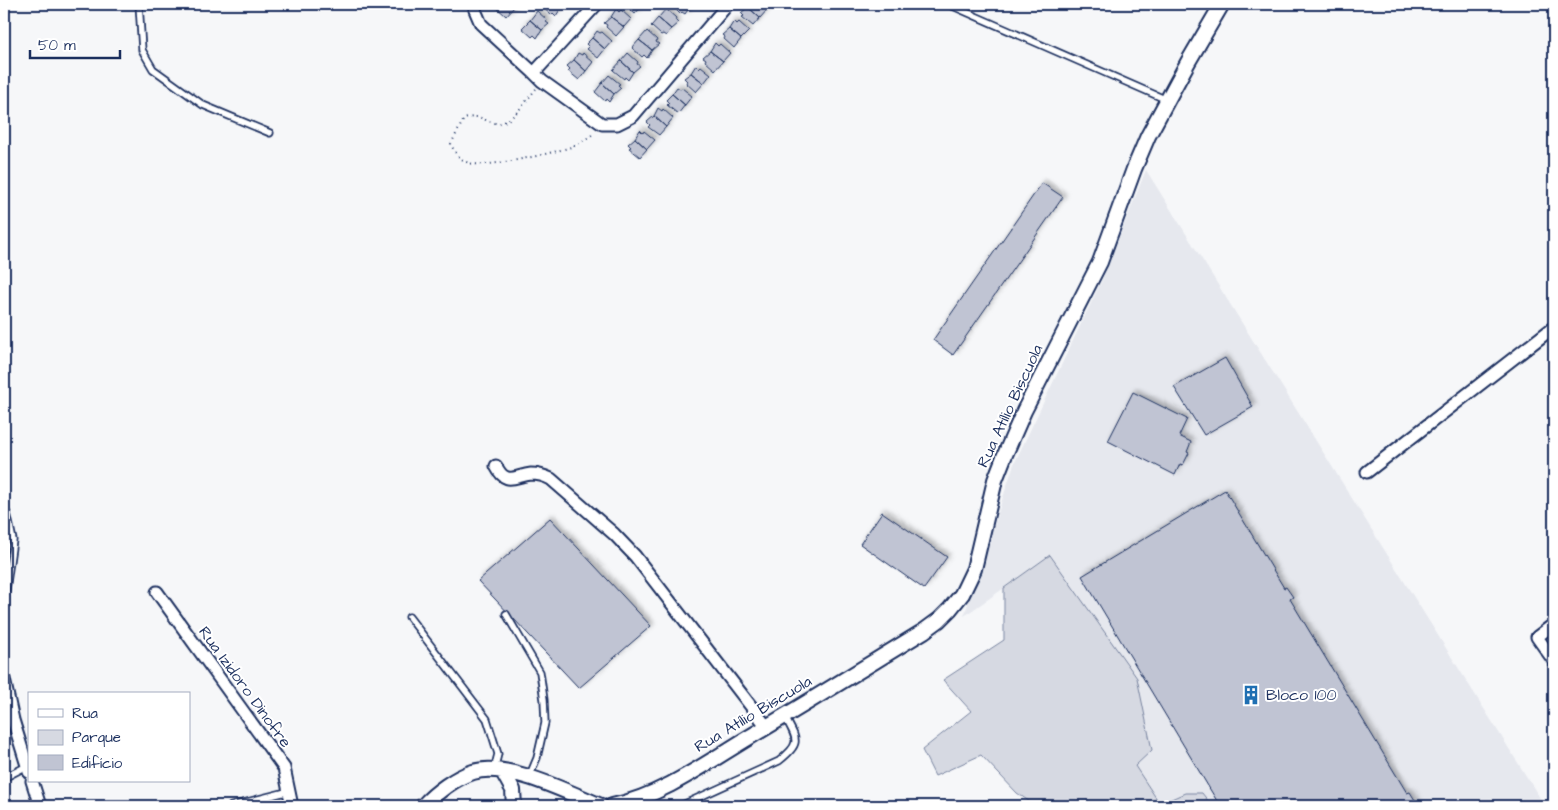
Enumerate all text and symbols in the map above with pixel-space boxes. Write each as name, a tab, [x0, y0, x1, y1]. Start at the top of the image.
scale bar	[30, 28, 120, 60]
text: 50 m	[38, 35, 76, 56]
street label: Rua Atílio Biscuola	[972, 341, 1048, 471]
street label: Rua Izidoro Dinofre	[193, 622, 297, 752]
street label: Rua Atílio Biscuola	[690, 670, 816, 758]
building icon: Bloco 100	[1240, 684, 1262, 706]
place label: Bloco 100	[1266, 684, 1337, 706]
legend	[28, 692, 190, 782]
text: Rua	[72, 703, 98, 724]
text: Parque	[72, 727, 121, 748]
text: Edifício	[72, 753, 123, 774]

